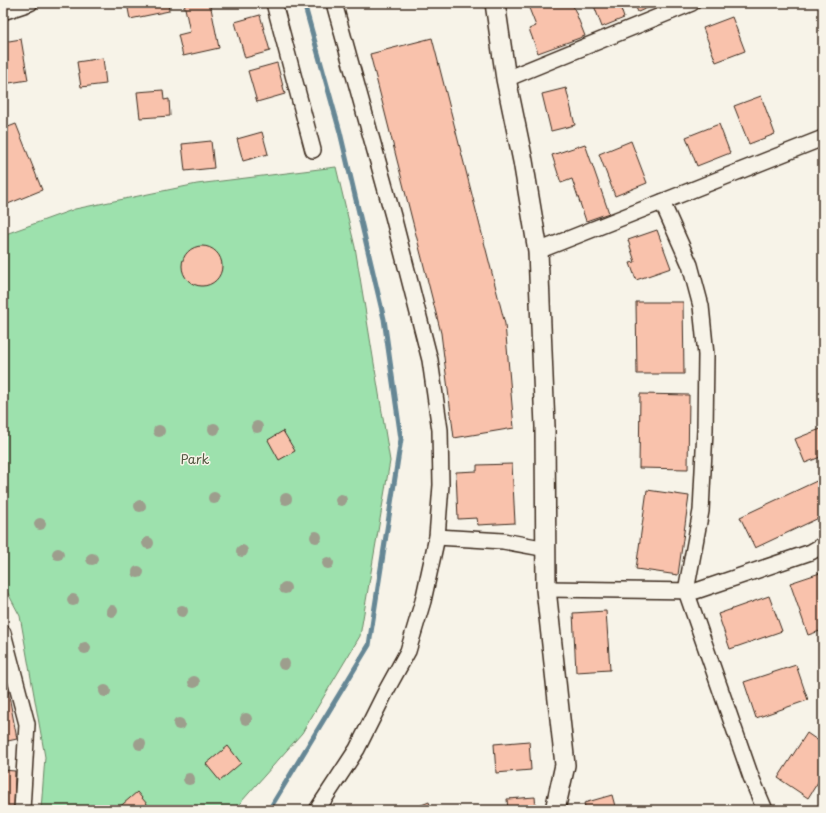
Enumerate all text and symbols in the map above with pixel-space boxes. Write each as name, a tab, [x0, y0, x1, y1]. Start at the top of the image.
park label: Park	[180, 449, 210, 468]

